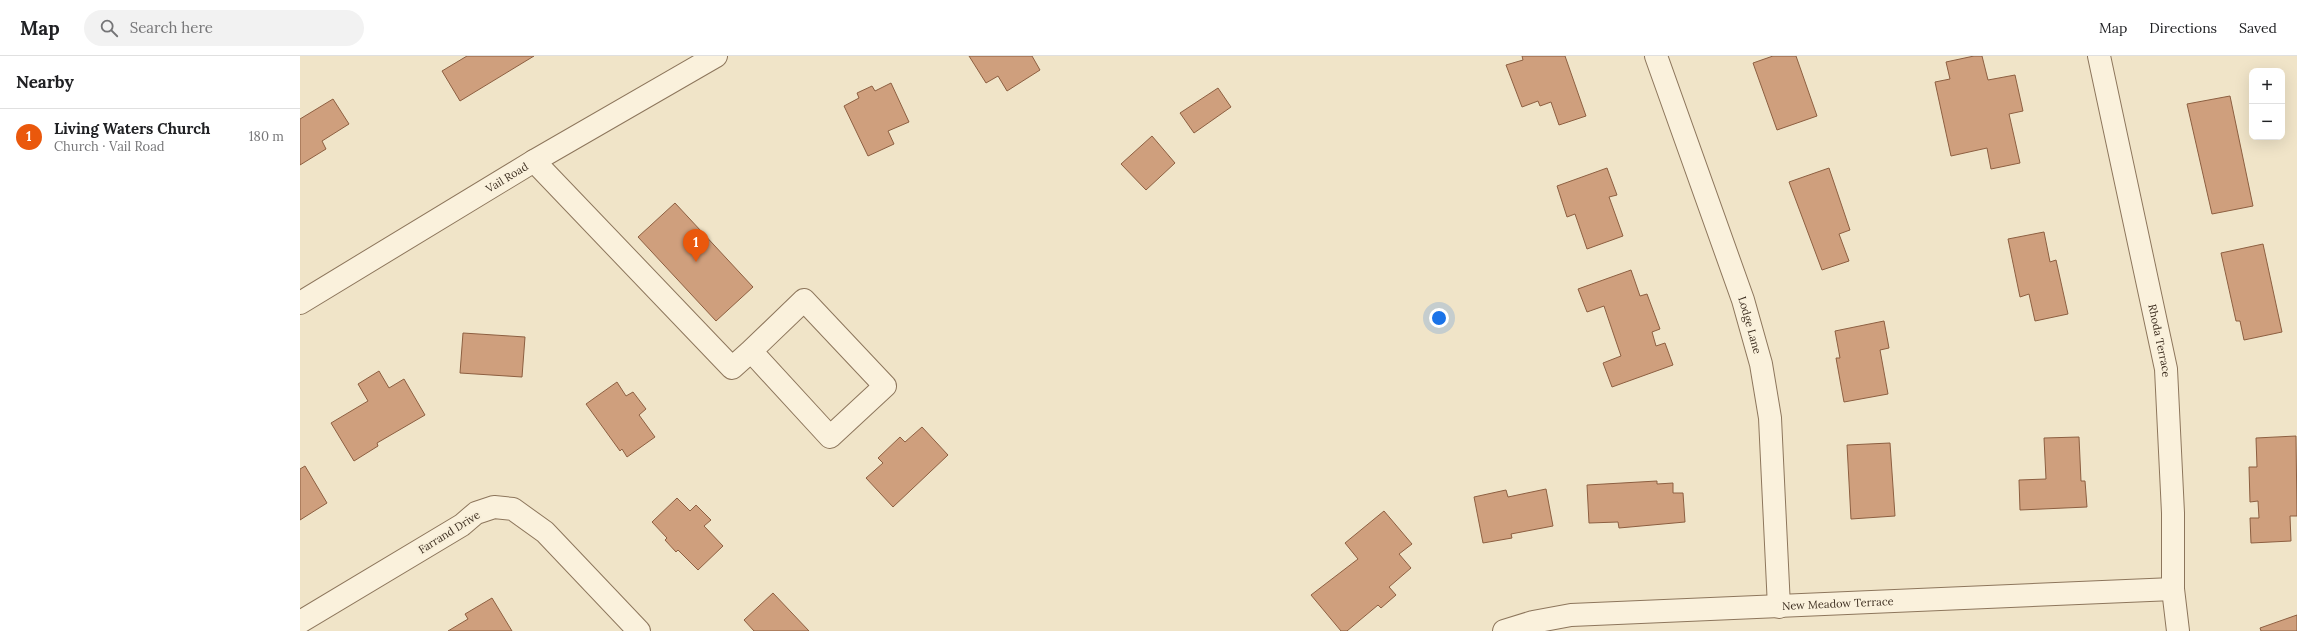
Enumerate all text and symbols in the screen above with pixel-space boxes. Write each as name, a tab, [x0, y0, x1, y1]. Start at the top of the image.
search box	[84, 10, 364, 46]
text: Map	[20, 16, 60, 40]
icon: search	[98, 17, 120, 39]
text: Search here	[130, 18, 213, 37]
text: Map	[2099, 19, 2127, 37]
text: Directions	[2149, 19, 2217, 37]
text: Saved	[2239, 19, 2277, 37]
map controls	[2249, 68, 2285, 140]
button: +	[2249, 68, 2285, 104]
text: Nearby	[16, 71, 74, 93]
button: −	[2249, 104, 2285, 140]
text: Living Waters Church	[54, 119, 210, 138]
text: 1	[26, 128, 32, 145]
text: 180 m	[249, 128, 284, 145]
text: Church · Vail Road	[54, 138, 165, 155]
street label: Vail Road	[482, 159, 531, 196]
pin: 1	[683, 229, 709, 262]
street label: Lodge Lane	[1735, 294, 1765, 355]
street label: Rhoda Terrace	[2145, 303, 2173, 378]
your location	[1429, 308, 1449, 328]
street label: Farrand Drive	[416, 507, 482, 557]
street label: New Meadow Terrace	[1782, 594, 1894, 613]

